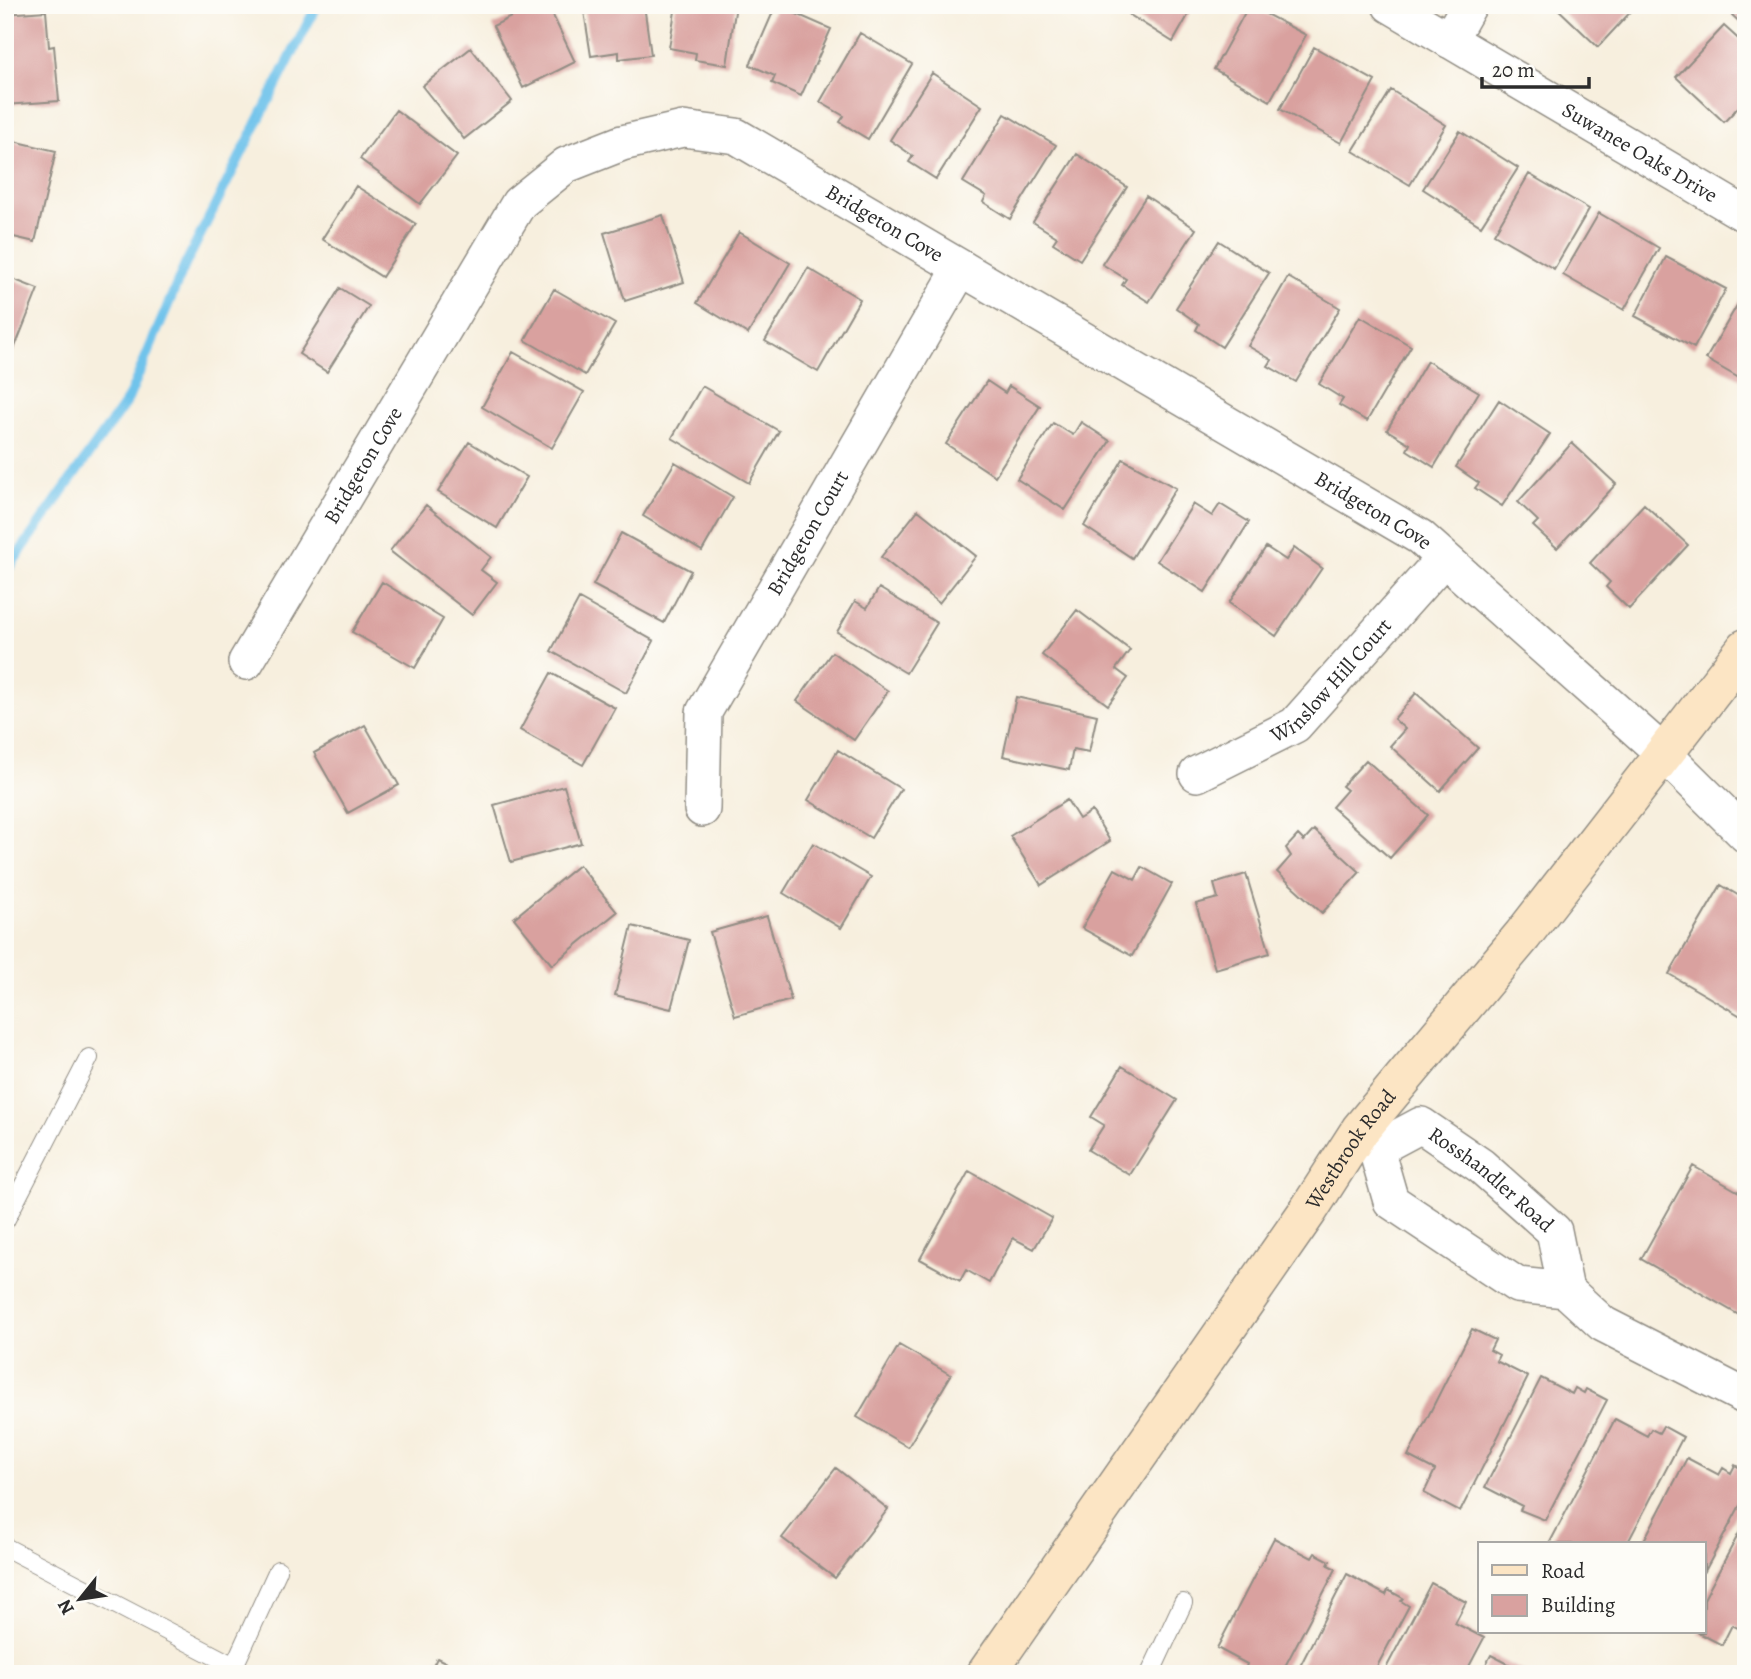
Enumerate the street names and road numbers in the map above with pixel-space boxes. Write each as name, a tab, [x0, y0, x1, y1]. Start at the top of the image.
street label: Suwanee Oaks Drive	[1557, 96, 1723, 209]
street label: Bridgeton Cove	[821, 178, 949, 269]
street label: Bridgeton Cove	[317, 401, 409, 529]
street label: Bridgeton Cove	[1310, 464, 1439, 556]
street label: Bridgeton Court	[760, 465, 855, 601]
street label: Winslow Hill Court	[1265, 612, 1398, 749]
street label: Westbrook Road	[1298, 1083, 1403, 1215]
street label: Rosshandler Road	[1423, 1120, 1561, 1239]

